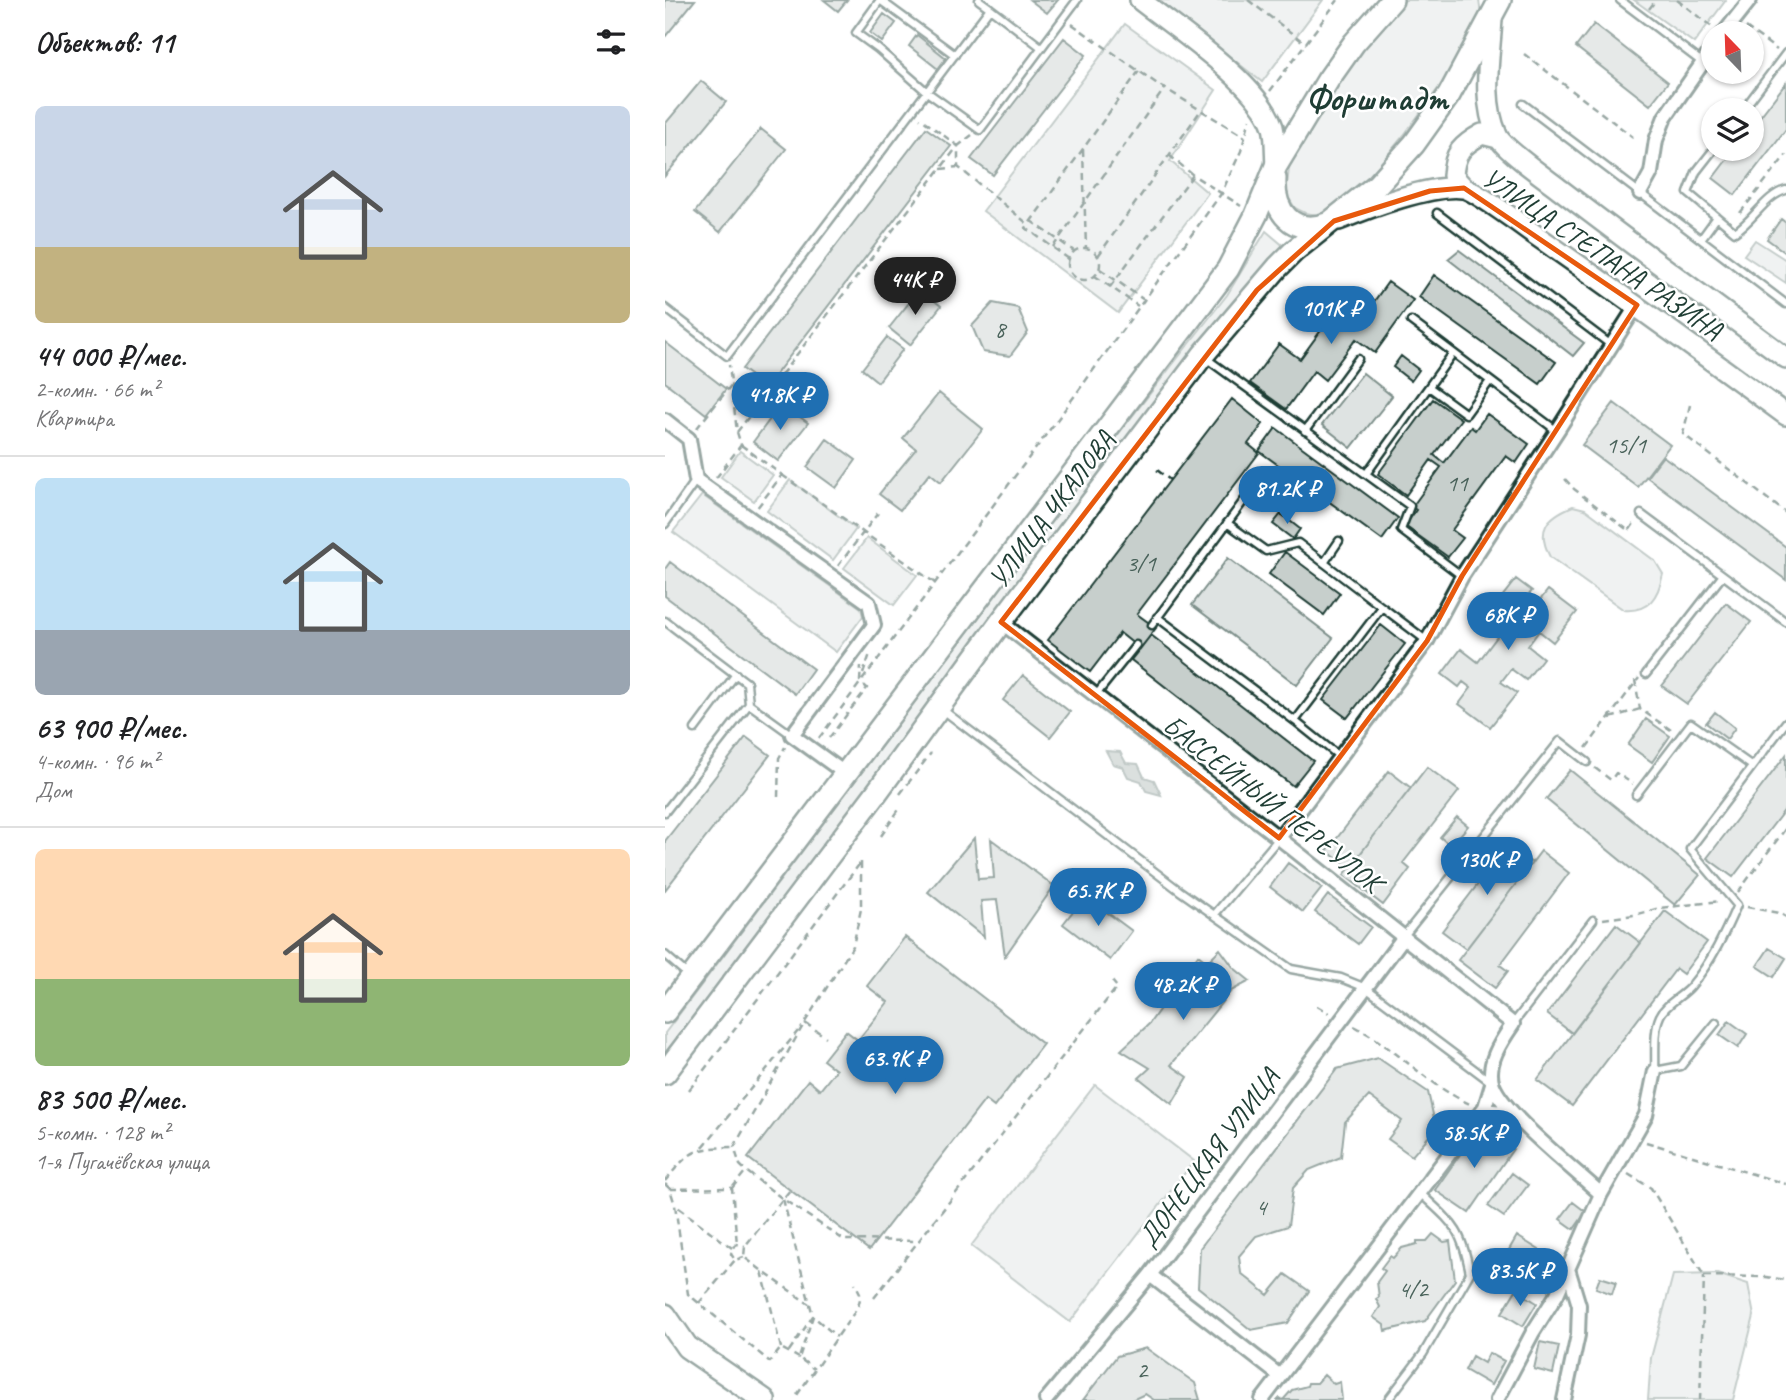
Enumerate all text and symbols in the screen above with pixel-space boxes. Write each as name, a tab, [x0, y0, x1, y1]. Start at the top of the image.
north arrow	[1701, 21, 1764, 84]
map controls	[1701, 21, 1764, 161]
text: Объектов: 11	[35, 23, 174, 61]
icon: filters	[592, 23, 630, 61]
district label: Форштадт	[1306, 76, 1450, 121]
button: layers	[1701, 98, 1764, 161]
icon: home	[270, 152, 396, 278]
street label: УЛИЦА СТЕПАНА РАЗИНА	[1476, 160, 1730, 347]
pin: 44K ₽	[866, 258, 964, 317]
text: 44K ₽	[890, 265, 940, 294]
pin: 101K ₽	[1274, 286, 1388, 346]
text: 101K ₽	[1301, 294, 1361, 323]
house number: 8	[995, 314, 1008, 344]
text: 44 000 ₽/мес.	[35, 337, 186, 375]
pin: 41.8K ₽	[715, 372, 845, 432]
text: 2-комн. · 66 m²	[35, 375, 159, 404]
text: 41.8K ₽	[748, 380, 812, 409]
text: Квартира	[35, 404, 113, 433]
street label: УЛИЦА ЧКАЛОВА	[981, 423, 1123, 595]
house number: 15/1	[1606, 430, 1647, 460]
pin: 81.2K ₽	[1222, 466, 1352, 526]
house number: 11	[1446, 468, 1469, 498]
text: 81.2K ₽	[1255, 474, 1319, 503]
icon: home	[270, 524, 396, 650]
house number: 3/1	[1126, 548, 1157, 578]
pin: 68K ₽	[1459, 592, 1557, 652]
text: 68K ₽	[1483, 600, 1533, 629]
street label: БАССЕЙНЫЙ ПЕРЕУЛОК	[1156, 707, 1394, 903]
text: 63 900 ₽/мес.	[35, 709, 186, 747]
text: 4-комн. · 96 m²	[35, 747, 159, 776]
text: Дом	[35, 776, 72, 805]
pin: 130K ₽	[1430, 838, 1544, 897]
text: 130K ₽	[1457, 845, 1517, 874]
pin: 65.7K ₽	[1033, 869, 1163, 928]
text: 65.7K ₽	[1066, 876, 1130, 905]
icon: home	[270, 895, 396, 1021]
pin: 48.2K ₽	[1118, 962, 1248, 1022]
text: 48.2K ₽	[1151, 970, 1215, 999]
pin: 63.9K ₽	[830, 1036, 960, 1096]
text: 63.9K ₽	[863, 1044, 927, 1073]
street label: ДОНЕЦКАЯ УЛИЦА	[1130, 1060, 1288, 1253]
text: 83 500 ₽/мес.	[35, 1080, 186, 1118]
pin: 58.5K ₽	[1409, 1110, 1539, 1170]
text: 5-комн. · 128 m²	[35, 1118, 169, 1147]
text: 58.5K ₽	[1442, 1118, 1506, 1147]
text: 1-я Пугачёвская улица	[35, 1147, 209, 1176]
house number: 4	[1256, 1192, 1269, 1222]
pin: 83.5K ₽	[1455, 1248, 1585, 1308]
text: 83.5K ₽	[1488, 1256, 1552, 1285]
house number: 4/2	[1398, 1274, 1430, 1304]
house number: 2	[1137, 1355, 1150, 1385]

